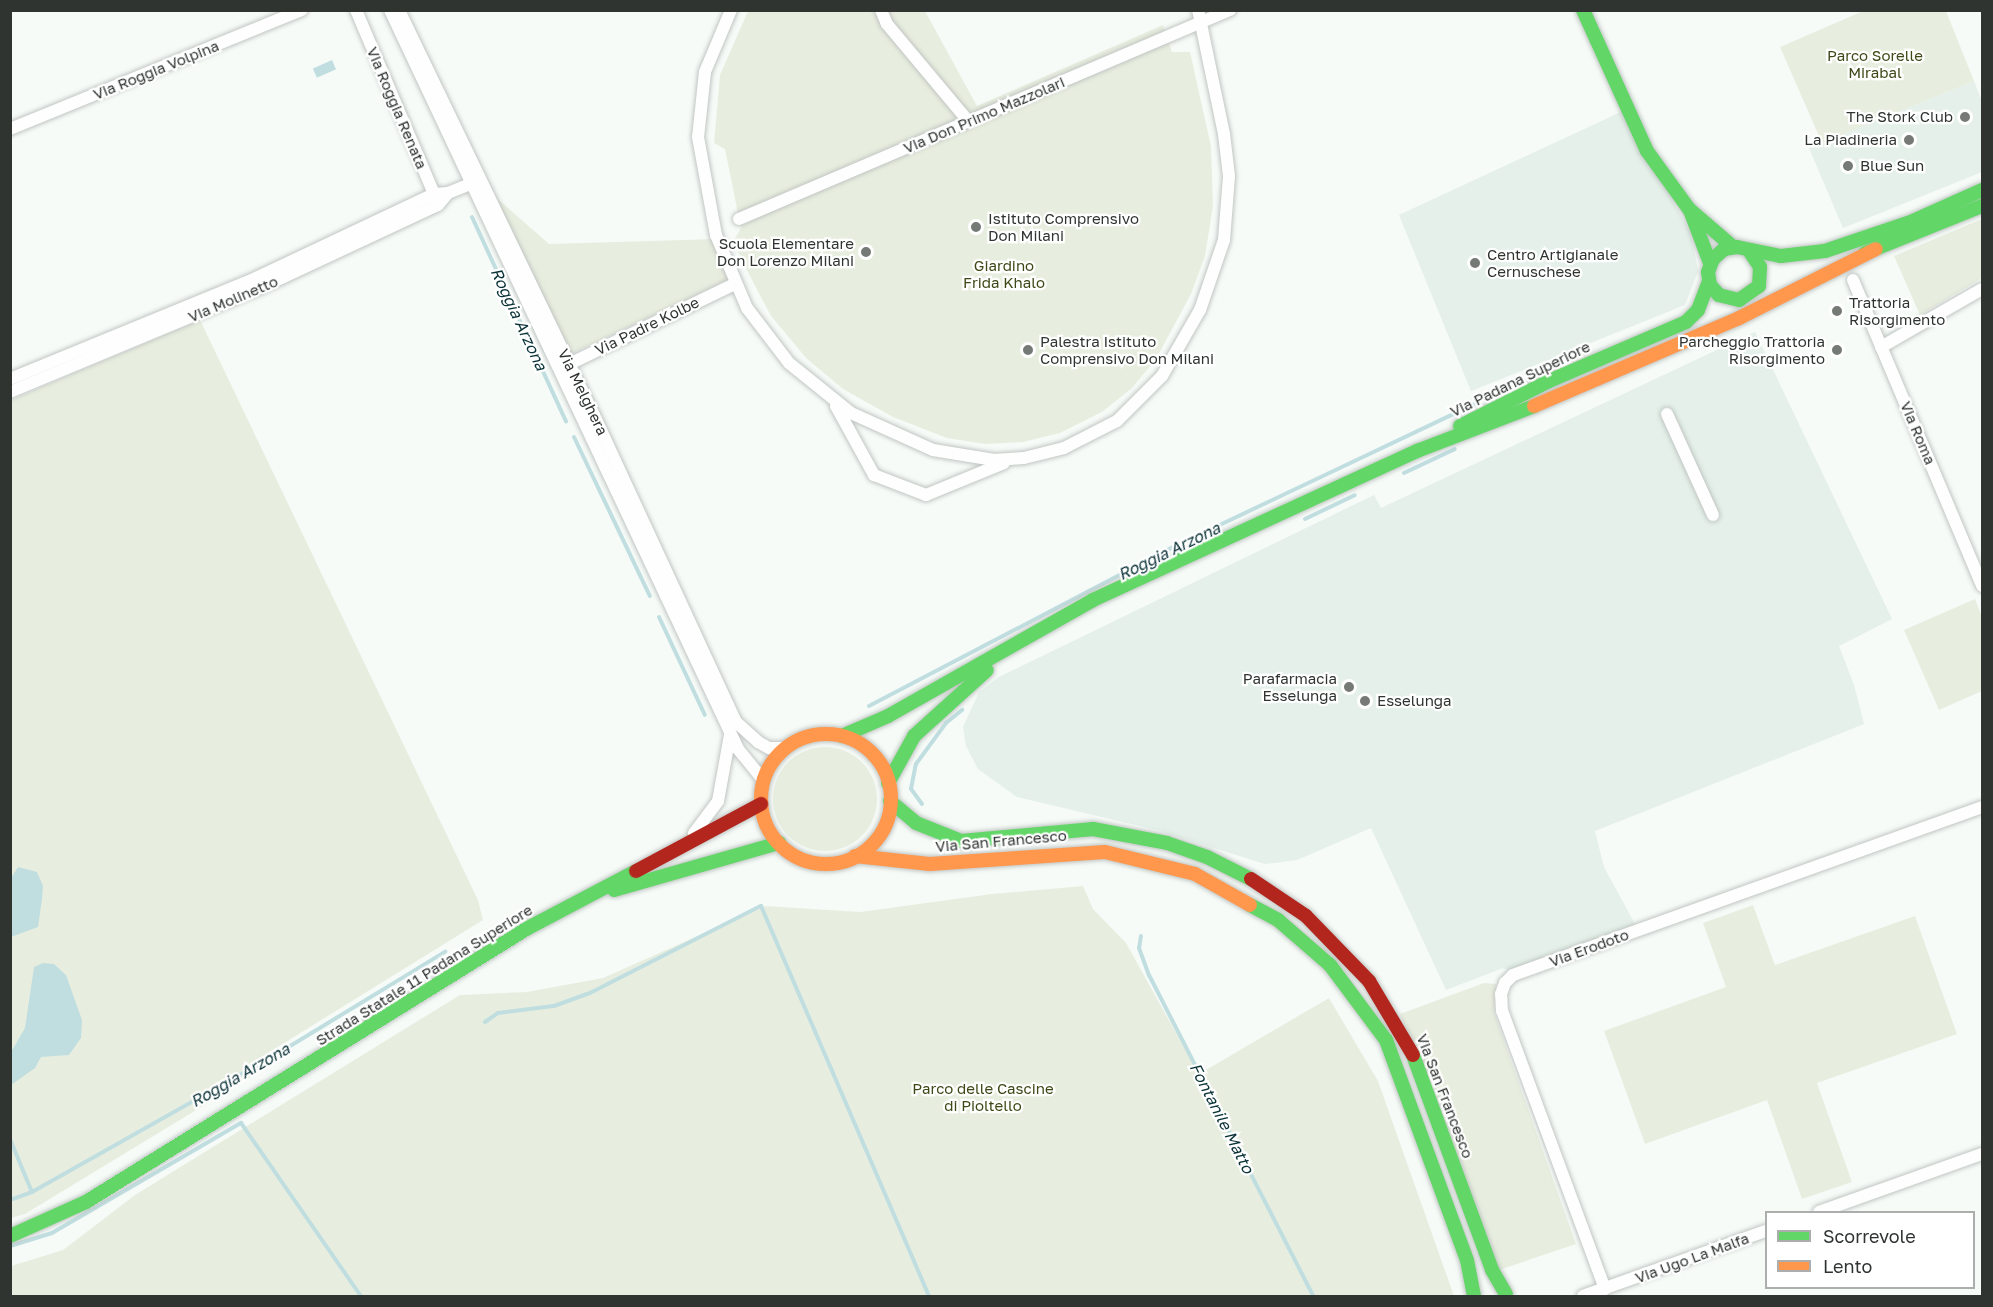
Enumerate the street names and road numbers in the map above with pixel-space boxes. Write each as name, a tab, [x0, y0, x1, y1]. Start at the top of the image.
street label: Via Roggia Volpina	[91, 37, 221, 103]
street label: Via Roggia Renata	[363, 44, 431, 172]
street label: Via Don Primo Mazzolari	[901, 73, 1067, 157]
street label: Via Molinetto	[185, 272, 281, 326]
street label: Via Padre Kolbe	[592, 293, 702, 359]
street label: Via Padana Superiore	[1447, 337, 1593, 421]
street label: Via Melghera	[554, 346, 612, 438]
street label: Via Roma	[1897, 399, 1939, 467]
street label: Via San Francesco	[935, 826, 1067, 856]
street label: Strada Statale 11 Padana Superiore	[313, 901, 535, 1049]
street label: Via Erodoto	[1547, 925, 1631, 971]
street label: Via San Francesco	[1413, 1031, 1477, 1161]
street label: Via Ugo La Malfa	[1633, 1229, 1751, 1287]

